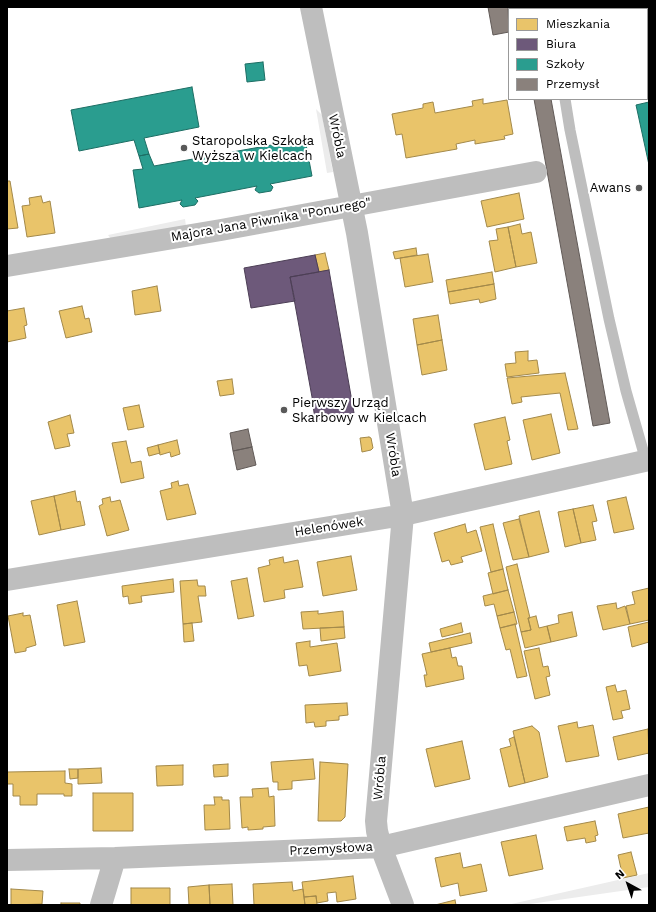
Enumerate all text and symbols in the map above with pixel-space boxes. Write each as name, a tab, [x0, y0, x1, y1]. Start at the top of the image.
legend	[508, 8, 648, 100]
text: Mieszkania	[546, 17, 610, 31]
text: Biura	[546, 37, 576, 51]
text: Szkoły	[546, 57, 584, 71]
text: Przemysł	[546, 77, 600, 91]
street label: Wróbla	[325, 113, 349, 159]
place label: Staropolska Szkoła Wyższa w Kielcach	[192, 133, 314, 164]
marker: Staropolska Szkoła Wyższa w Kielcach	[179, 143, 189, 153]
place label: Awans	[590, 180, 631, 196]
marker: Awans	[634, 183, 644, 193]
street label: Majora Jana Piwnika "Ponurego"	[170, 195, 372, 245]
place label: Pierwszy Urząd Skarbowy w Kielcach	[292, 395, 427, 426]
marker: Pierwszy Urząd Skarbowy w Kielcach	[279, 405, 289, 415]
street label: Wróbla	[382, 432, 404, 478]
street label: Helenówek	[293, 514, 365, 540]
street label: Wróbla	[370, 755, 390, 801]
street label: Przemysłowa	[289, 839, 373, 859]
north arrow	[608, 864, 648, 904]
text: N	[613, 867, 627, 882]

